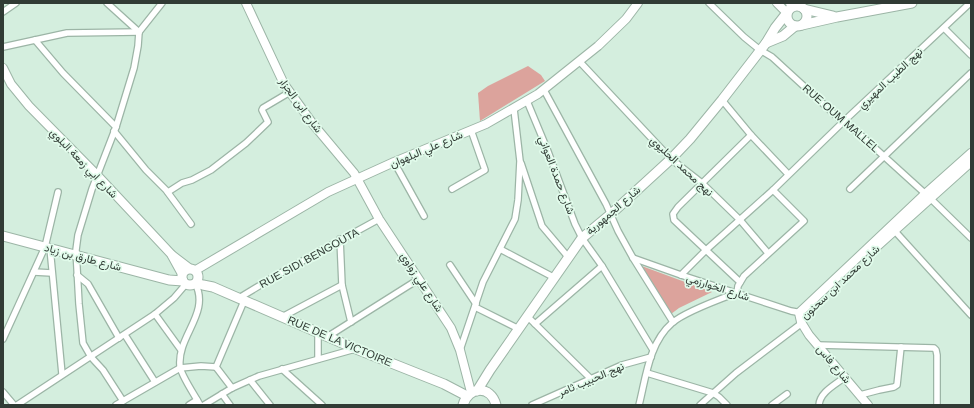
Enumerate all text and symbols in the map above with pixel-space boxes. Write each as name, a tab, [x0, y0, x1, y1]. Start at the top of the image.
street label: نهج الطيب المهيري	[855, 45, 927, 114]
street label: شارع ابن الجزار	[275, 74, 325, 136]
street label: RUE OUM MALLEL	[800, 82, 882, 154]
street label: شارع ابي زمعة البلوي	[45, 126, 120, 203]
street label: شارع علي البلهوان	[388, 128, 466, 173]
street label: شارع حمدة العواني	[533, 134, 578, 217]
street label: نهج محمد الحليوي	[645, 134, 716, 201]
street label: شارع الجمهورية	[583, 183, 644, 238]
street label: RUE SIDI BENGOUTA	[257, 225, 361, 290]
street label: شارع طارق بن زياد	[43, 241, 123, 275]
street label: شارع محمد ابن سحنون	[798, 242, 883, 323]
street label: شارع علي زواوي	[395, 250, 446, 316]
street label: شارع الخوارزمي	[684, 271, 751, 307]
street label: RUE DE LA VICTOIRE	[286, 314, 394, 368]
street label: شارع فاس	[813, 342, 854, 387]
street label: نهج الحبيب ثامر	[555, 360, 626, 400]

